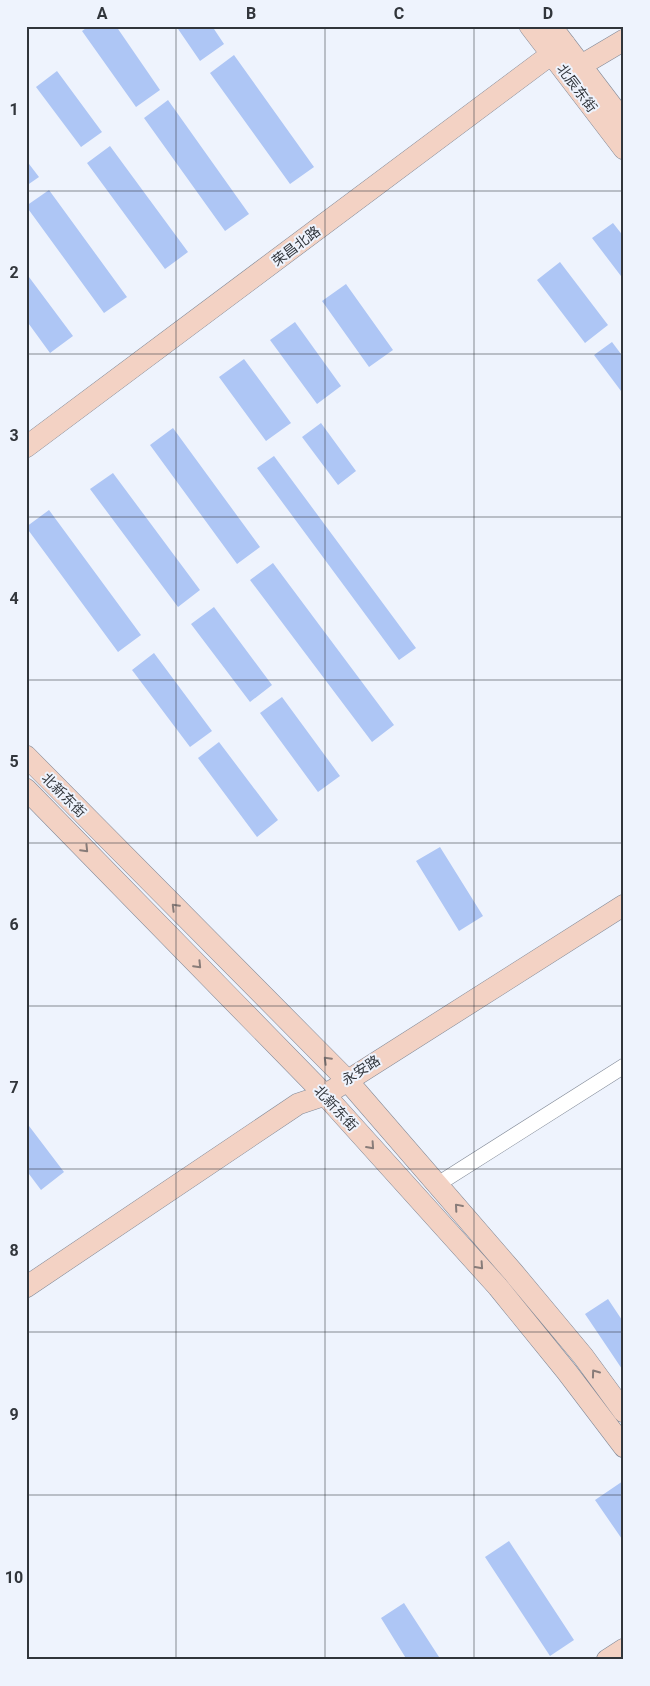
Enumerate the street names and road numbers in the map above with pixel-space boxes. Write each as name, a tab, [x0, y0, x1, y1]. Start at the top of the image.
street label: 北辰东街	[554, 61, 600, 115]
street label: 荣昌北路	[269, 223, 323, 269]
street label: 北新东街	[39, 770, 89, 820]
street label: 永安路	[339, 1052, 383, 1088]
street label: 北新东街	[311, 1082, 361, 1134]

